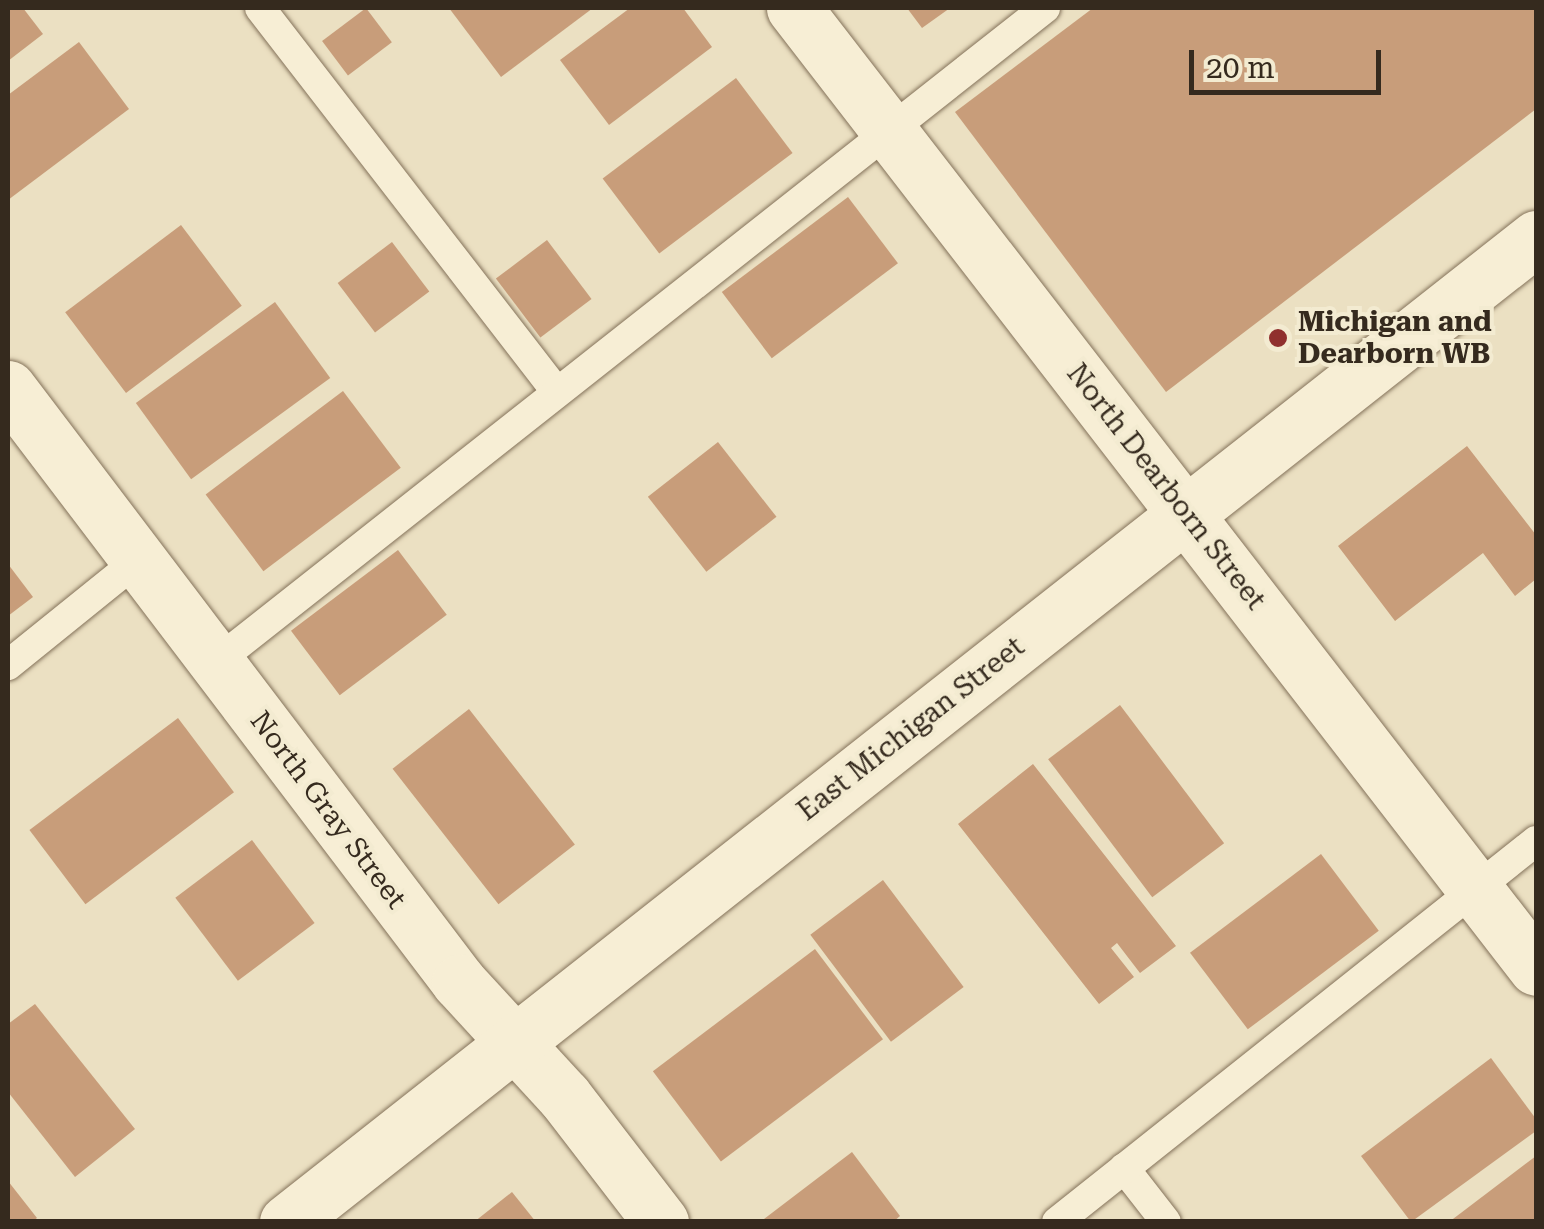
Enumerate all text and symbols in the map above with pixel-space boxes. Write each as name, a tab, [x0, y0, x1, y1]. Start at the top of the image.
scale bar	[1194, 30, 1386, 92]
text: 20 m	[1206, 50, 1275, 85]
place label: Michigan and Dearborn WB	[1298, 305, 1492, 371]
marker: Michigan and Dearborn WB	[1267, 327, 1289, 349]
street label: North Dearborn Street	[1060, 357, 1272, 617]
street label: East Michigan Street	[791, 630, 1031, 828]
street label: North Gray Street	[243, 705, 413, 915]

